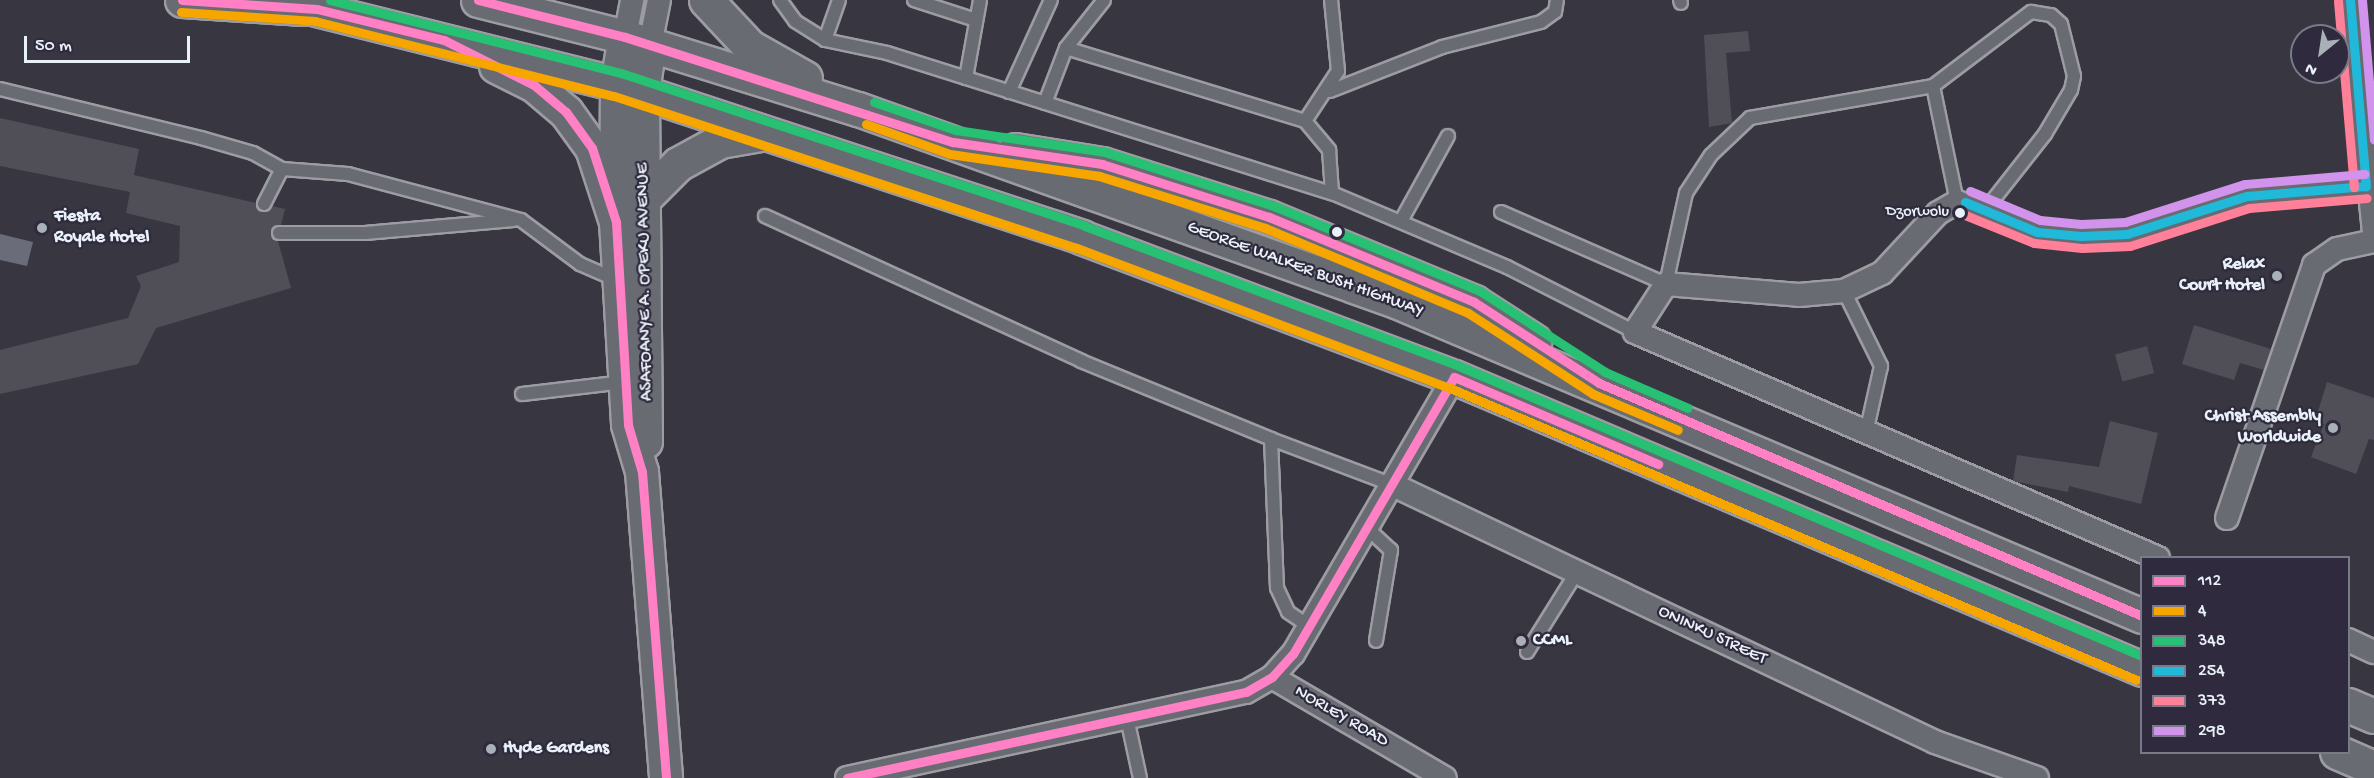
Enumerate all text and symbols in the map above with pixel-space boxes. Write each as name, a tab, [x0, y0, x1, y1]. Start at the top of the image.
scale bar	[27, 24, 194, 62]
north arrow	[2290, 24, 2350, 84]
text: 50 m	[35, 36, 72, 57]
text: N	[2302, 57, 2321, 79]
street label: ASAFOANYE A. OPEKU AVENUE	[633, 163, 659, 401]
place label: Dzorwolu	[1886, 203, 1949, 223]
place label: Fiesta Royale Hotel	[54, 207, 149, 250]
marker: Dzorwolu	[1954, 207, 1966, 219]
street label: GEORGE WALKER BUSH HIGHWAY	[1184, 217, 1426, 323]
marker: Fiesta Royale Hotel	[35, 221, 49, 235]
unlabelled marker	[1331, 226, 1343, 238]
place label: Relax Court Hotel	[2179, 255, 2265, 298]
marker: Relax Court Hotel	[2270, 269, 2284, 283]
place label: Christ Assembly Worldwide	[2205, 407, 2321, 450]
marker: Christ Assembly Worldwide	[2326, 421, 2340, 435]
legend	[2140, 556, 2350, 754]
text: 112	[2198, 571, 2221, 592]
street label: ONINKU STREET	[1654, 601, 1770, 671]
text: 4	[2198, 601, 2207, 622]
place label: CCML	[1533, 630, 1572, 652]
text: 348	[2198, 631, 2226, 652]
marker: CCML	[1514, 634, 1528, 648]
text: 254	[2198, 661, 2225, 682]
street label: NORLEY ROAD	[1290, 681, 1392, 753]
text: 373	[2198, 691, 2226, 712]
text: 298	[2198, 721, 2226, 742]
place label: Hyde Gardens	[503, 738, 609, 760]
marker: Hyde Gardens	[484, 742, 498, 756]

